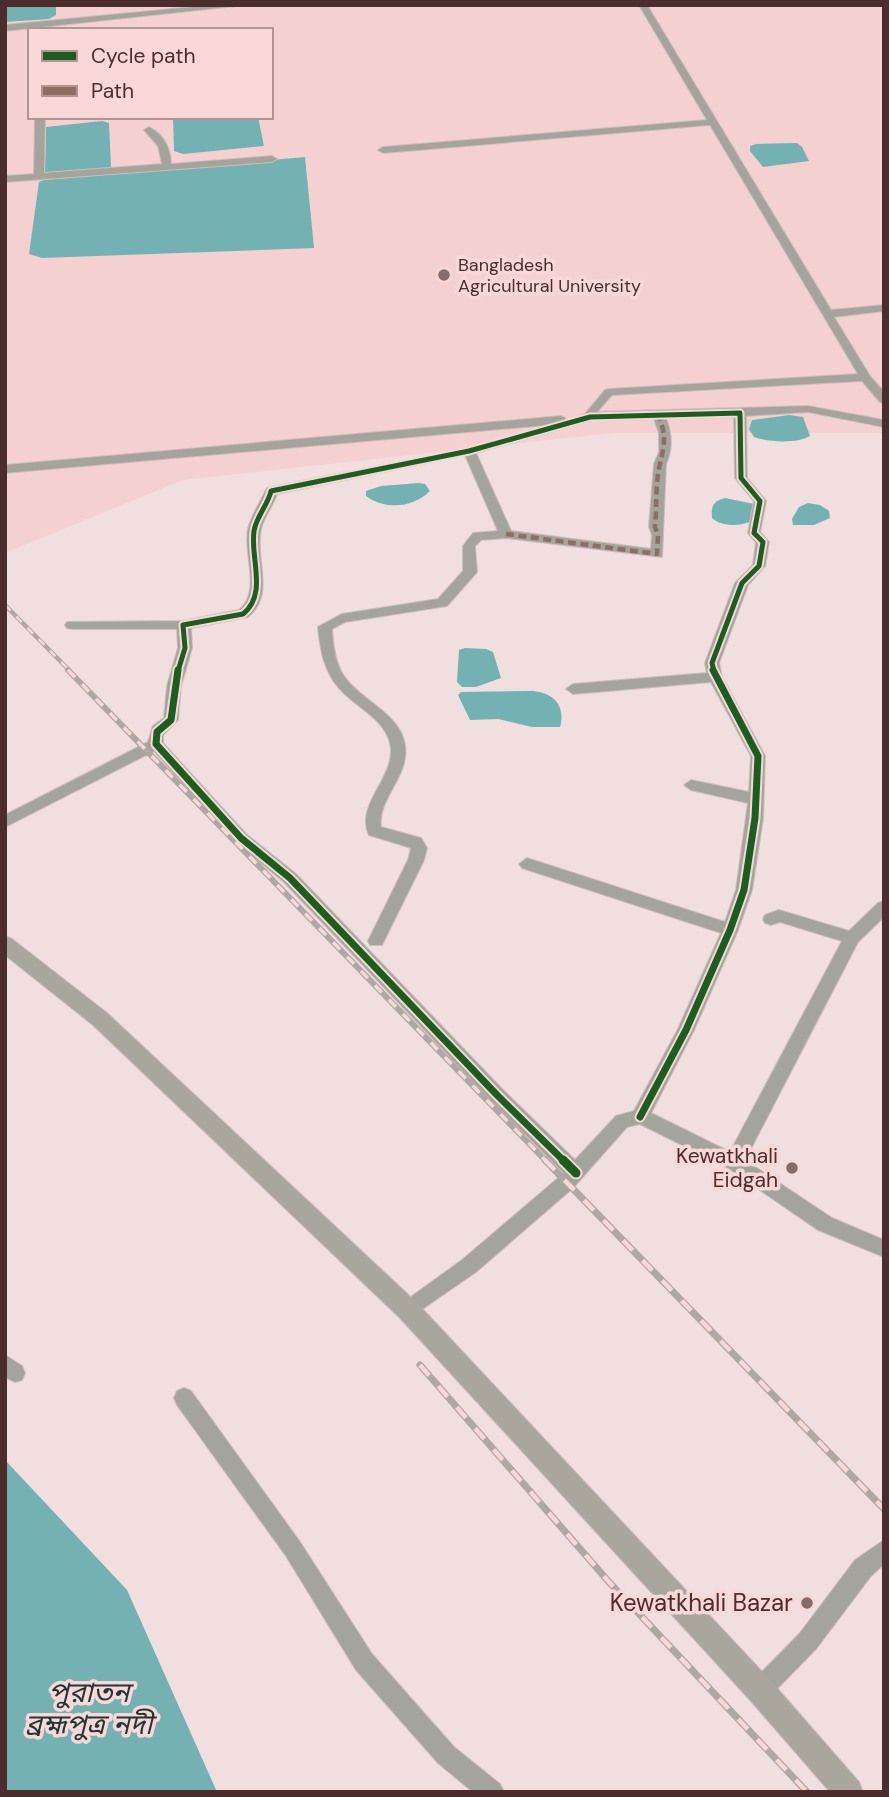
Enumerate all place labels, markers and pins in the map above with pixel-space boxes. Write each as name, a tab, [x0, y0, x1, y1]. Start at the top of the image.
place label: Bangladesh Agricultural University	[458, 253, 641, 298]
marker: Bangladesh Agricultural University	[436, 267, 452, 283]
place label: Kewatkhali Eidgah	[676, 1142, 778, 1194]
marker: Kewatkhali Eidgah	[784, 1160, 800, 1176]
place label: Kewatkhali Bazar	[610, 1587, 793, 1618]
marker: Kewatkhali Bazar	[799, 1595, 815, 1611]

